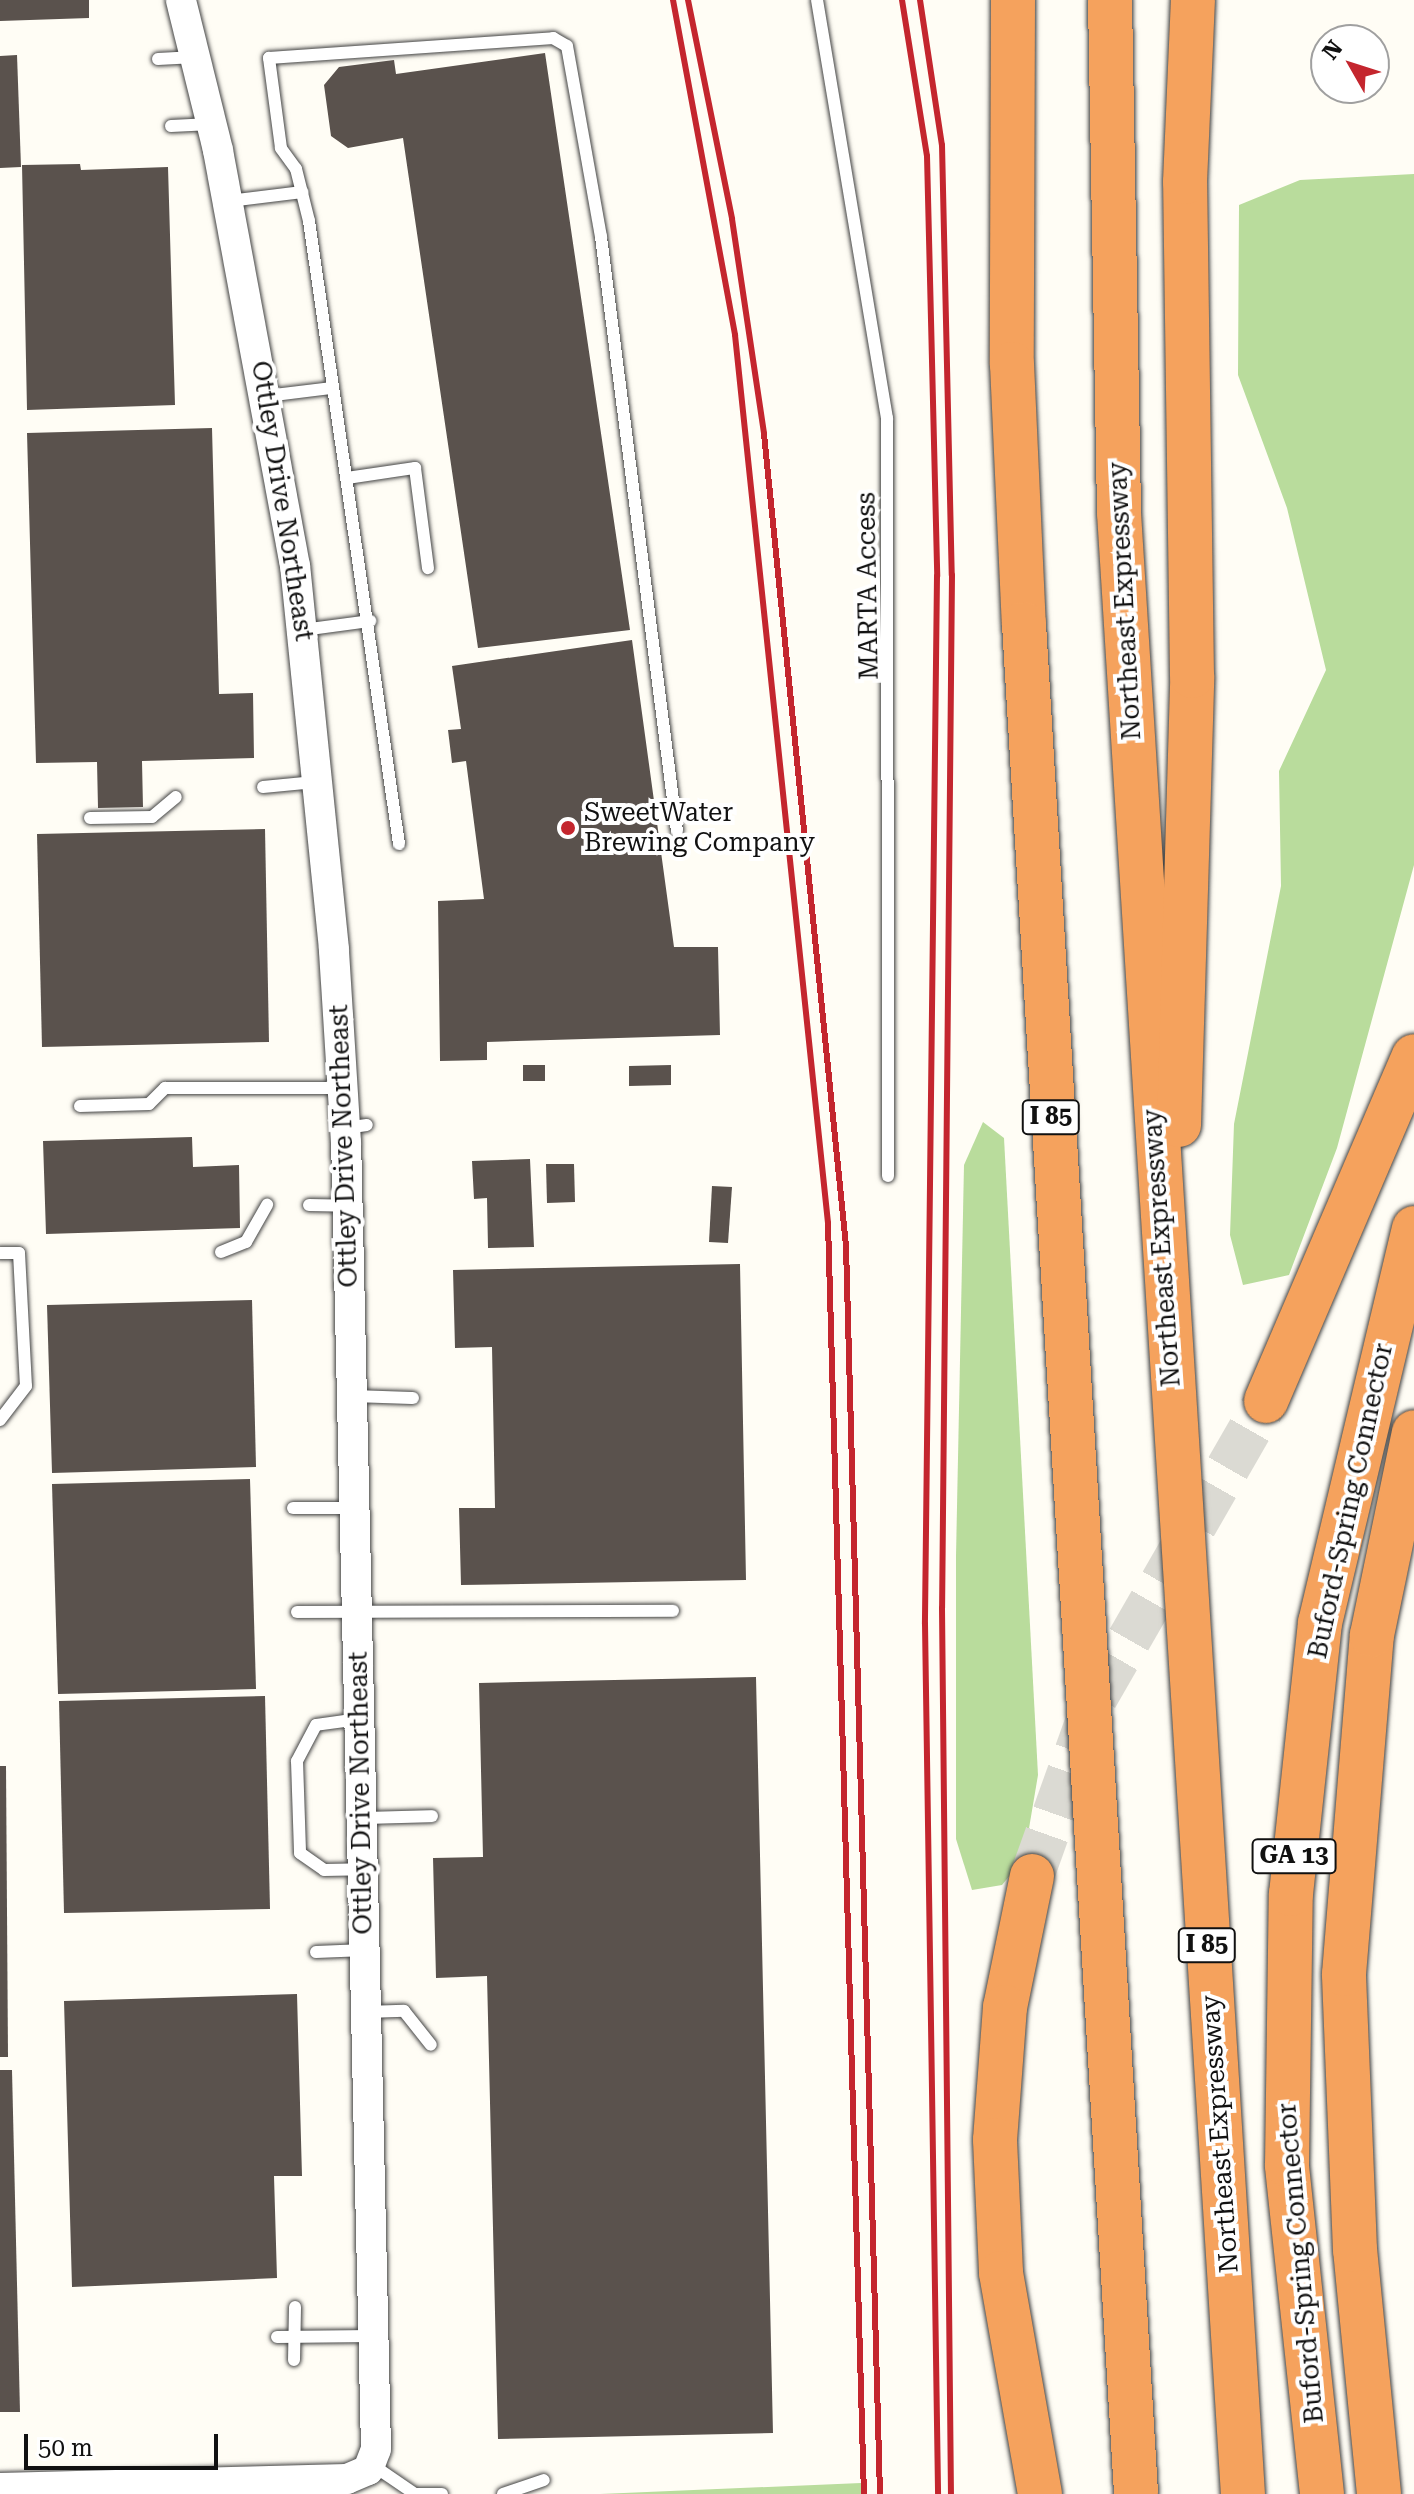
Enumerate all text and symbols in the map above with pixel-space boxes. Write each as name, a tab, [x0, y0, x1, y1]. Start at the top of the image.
north arrow	[1310, 24, 1390, 104]
text: N	[1317, 35, 1348, 64]
street label: Ottley Drive Northeast	[244, 359, 320, 643]
street label: Northeast Expressway	[1102, 461, 1148, 741]
street label: MARTA Access	[851, 492, 885, 680]
place label: SweetWater Brewing Company	[584, 797, 815, 858]
marker: SweetWater Brewing Company	[559, 819, 577, 837]
street label: Ottley Drive Northeast	[323, 1004, 365, 1288]
road number: I 85	[1021, 1097, 1081, 1137]
street label: Northeast Expressway	[1137, 1108, 1187, 1388]
street label: Buford-Spring Connector	[1302, 1341, 1400, 1661]
street label: Ottley Drive Northeast	[343, 1651, 379, 1935]
road number: GA 13	[1250, 1836, 1338, 1876]
road number: I 85	[1177, 1925, 1237, 1965]
street label: Northeast Expressway	[1195, 1994, 1245, 2274]
street label: Buford-Spring Connector	[1271, 2101, 1331, 2425]
scale bar	[28, 2418, 222, 2468]
text: 50 m	[38, 2434, 93, 2462]

